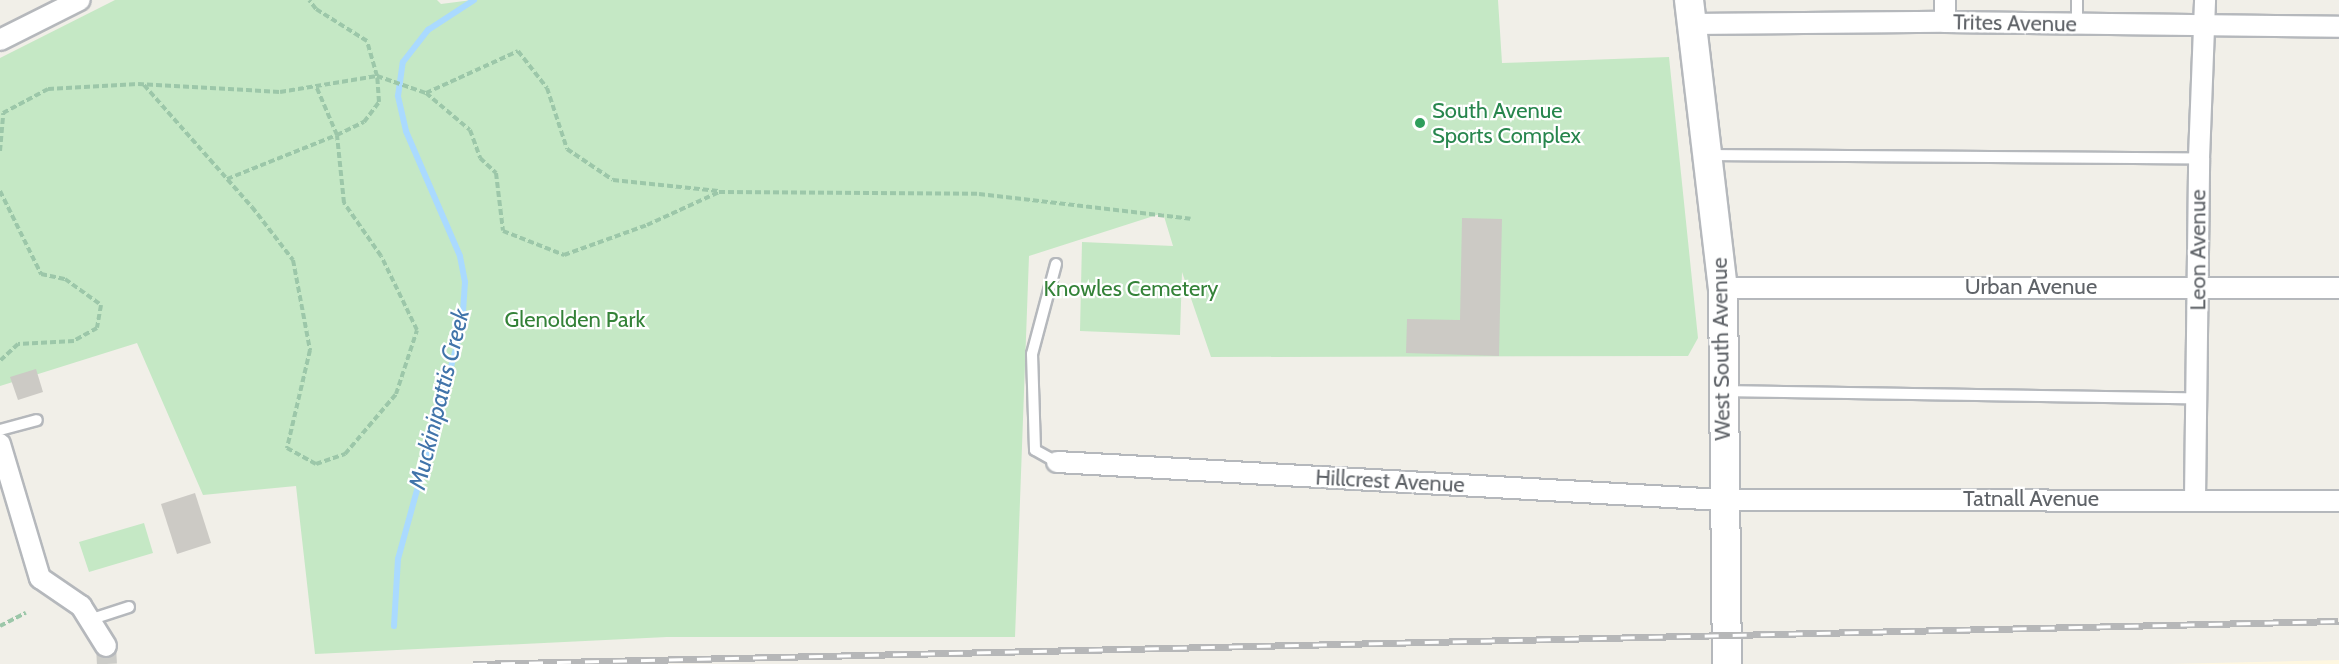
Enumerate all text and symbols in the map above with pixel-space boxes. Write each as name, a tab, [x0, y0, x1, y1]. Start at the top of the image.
street label: Trites Avenue	[1953, 9, 2077, 37]
place label: South Avenue Sports Complex	[1432, 97, 1581, 148]
marker: South Avenue Sports Complex	[1413, 116, 1427, 130]
street label: Leon Avenue	[2185, 189, 2211, 311]
street label: West South Avenue	[1706, 257, 1736, 441]
street label: Urban Avenue	[1965, 274, 2097, 300]
park label: Knowles Cemetery	[1044, 276, 1218, 302]
water label: Muckinipattis Creek	[403, 306, 475, 492]
park label: Glenolden Park	[505, 307, 645, 333]
street label: Hillcrest Avenue	[1315, 464, 1465, 498]
street label: Tatnall Avenue	[1963, 486, 2099, 512]

